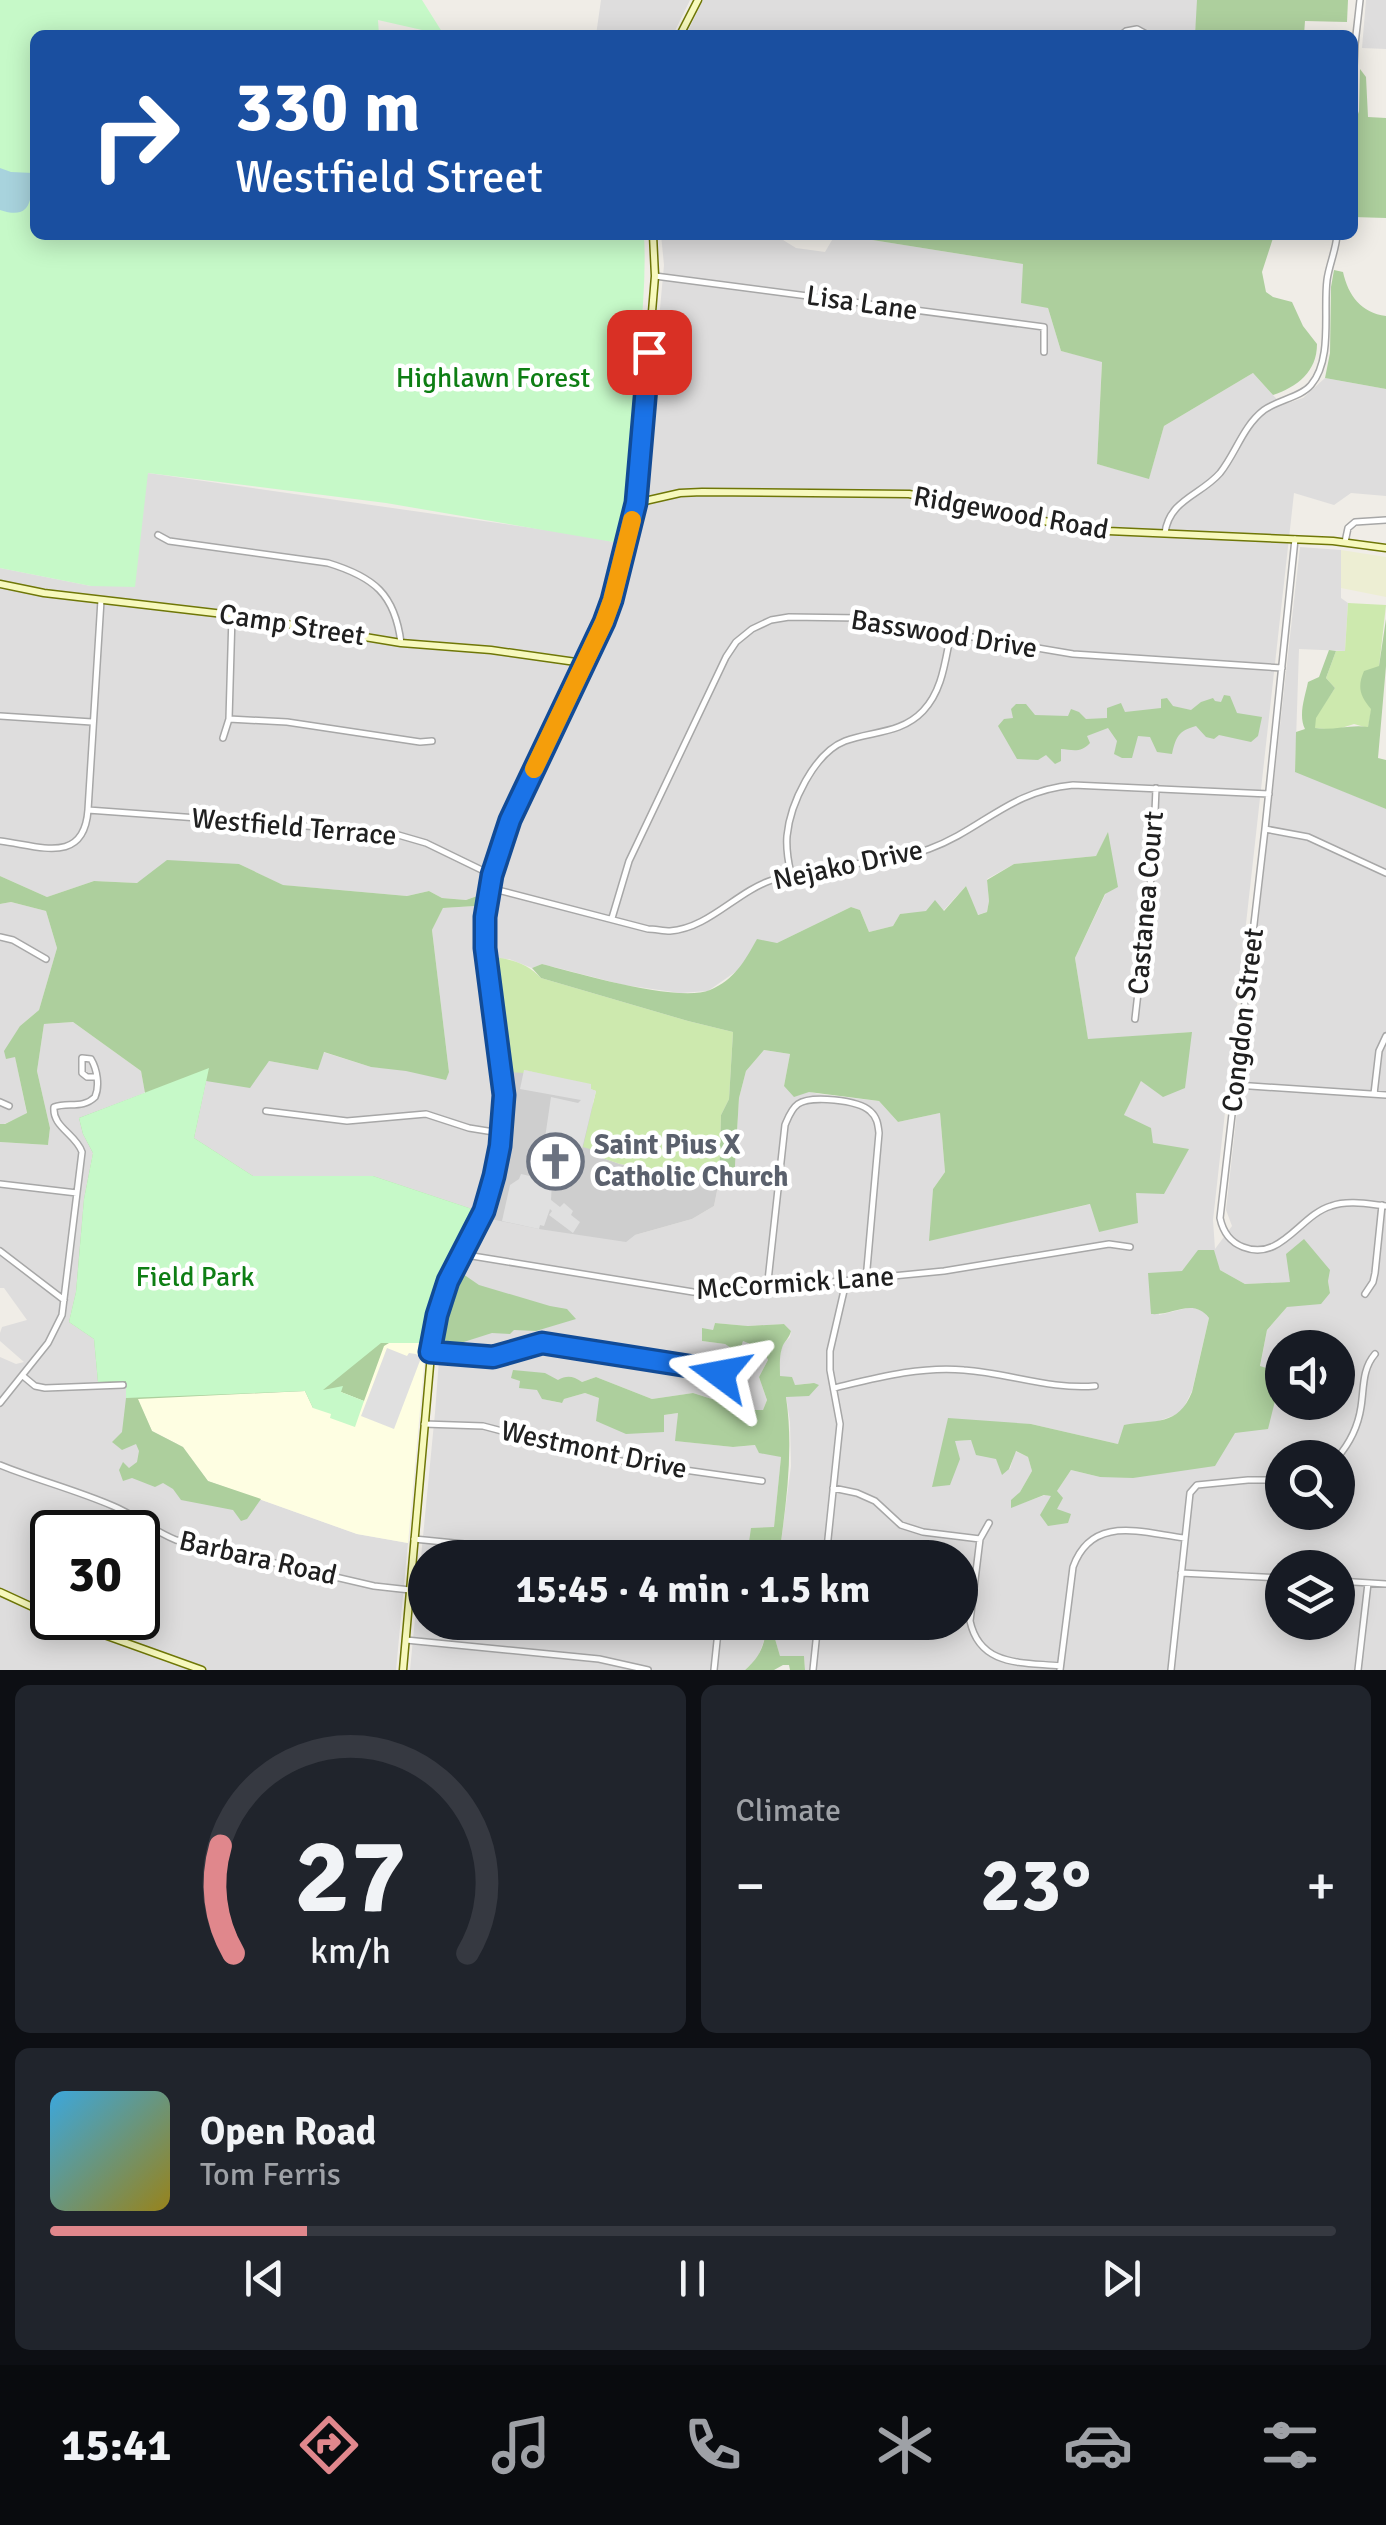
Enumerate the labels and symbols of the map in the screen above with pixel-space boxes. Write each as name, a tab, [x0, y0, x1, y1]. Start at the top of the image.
street label: Lisa Lane	[804, 278, 920, 328]
pin	[607, 310, 692, 395]
park label: Highlawn Forest	[396, 361, 590, 395]
street label: Ridgewood Road	[911, 479, 1111, 547]
street label: Camp Street	[217, 597, 368, 653]
street label: Basswood Drive	[848, 602, 1040, 666]
street label: Westfield Terrace	[190, 801, 398, 853]
street label: Castanea Court	[1121, 810, 1171, 996]
street label: Nejako Drive	[770, 833, 926, 897]
street label: Congdon Street	[1215, 926, 1271, 1114]
place label: Saint Pius X Catholic Church	[594, 1128, 789, 1194]
church icon: Saint Pius X Catholic Church	[525, 1131, 585, 1191]
street label: McCormick Lane	[695, 1259, 895, 1307]
park label: Field Park	[135, 1260, 255, 1294]
position arrow	[668, 1322, 772, 1426]
street label: Westmont Drive	[498, 1414, 690, 1486]
speed limit sign: 30	[30, 1510, 160, 1640]
street label: Barbara Road	[176, 1523, 340, 1593]

